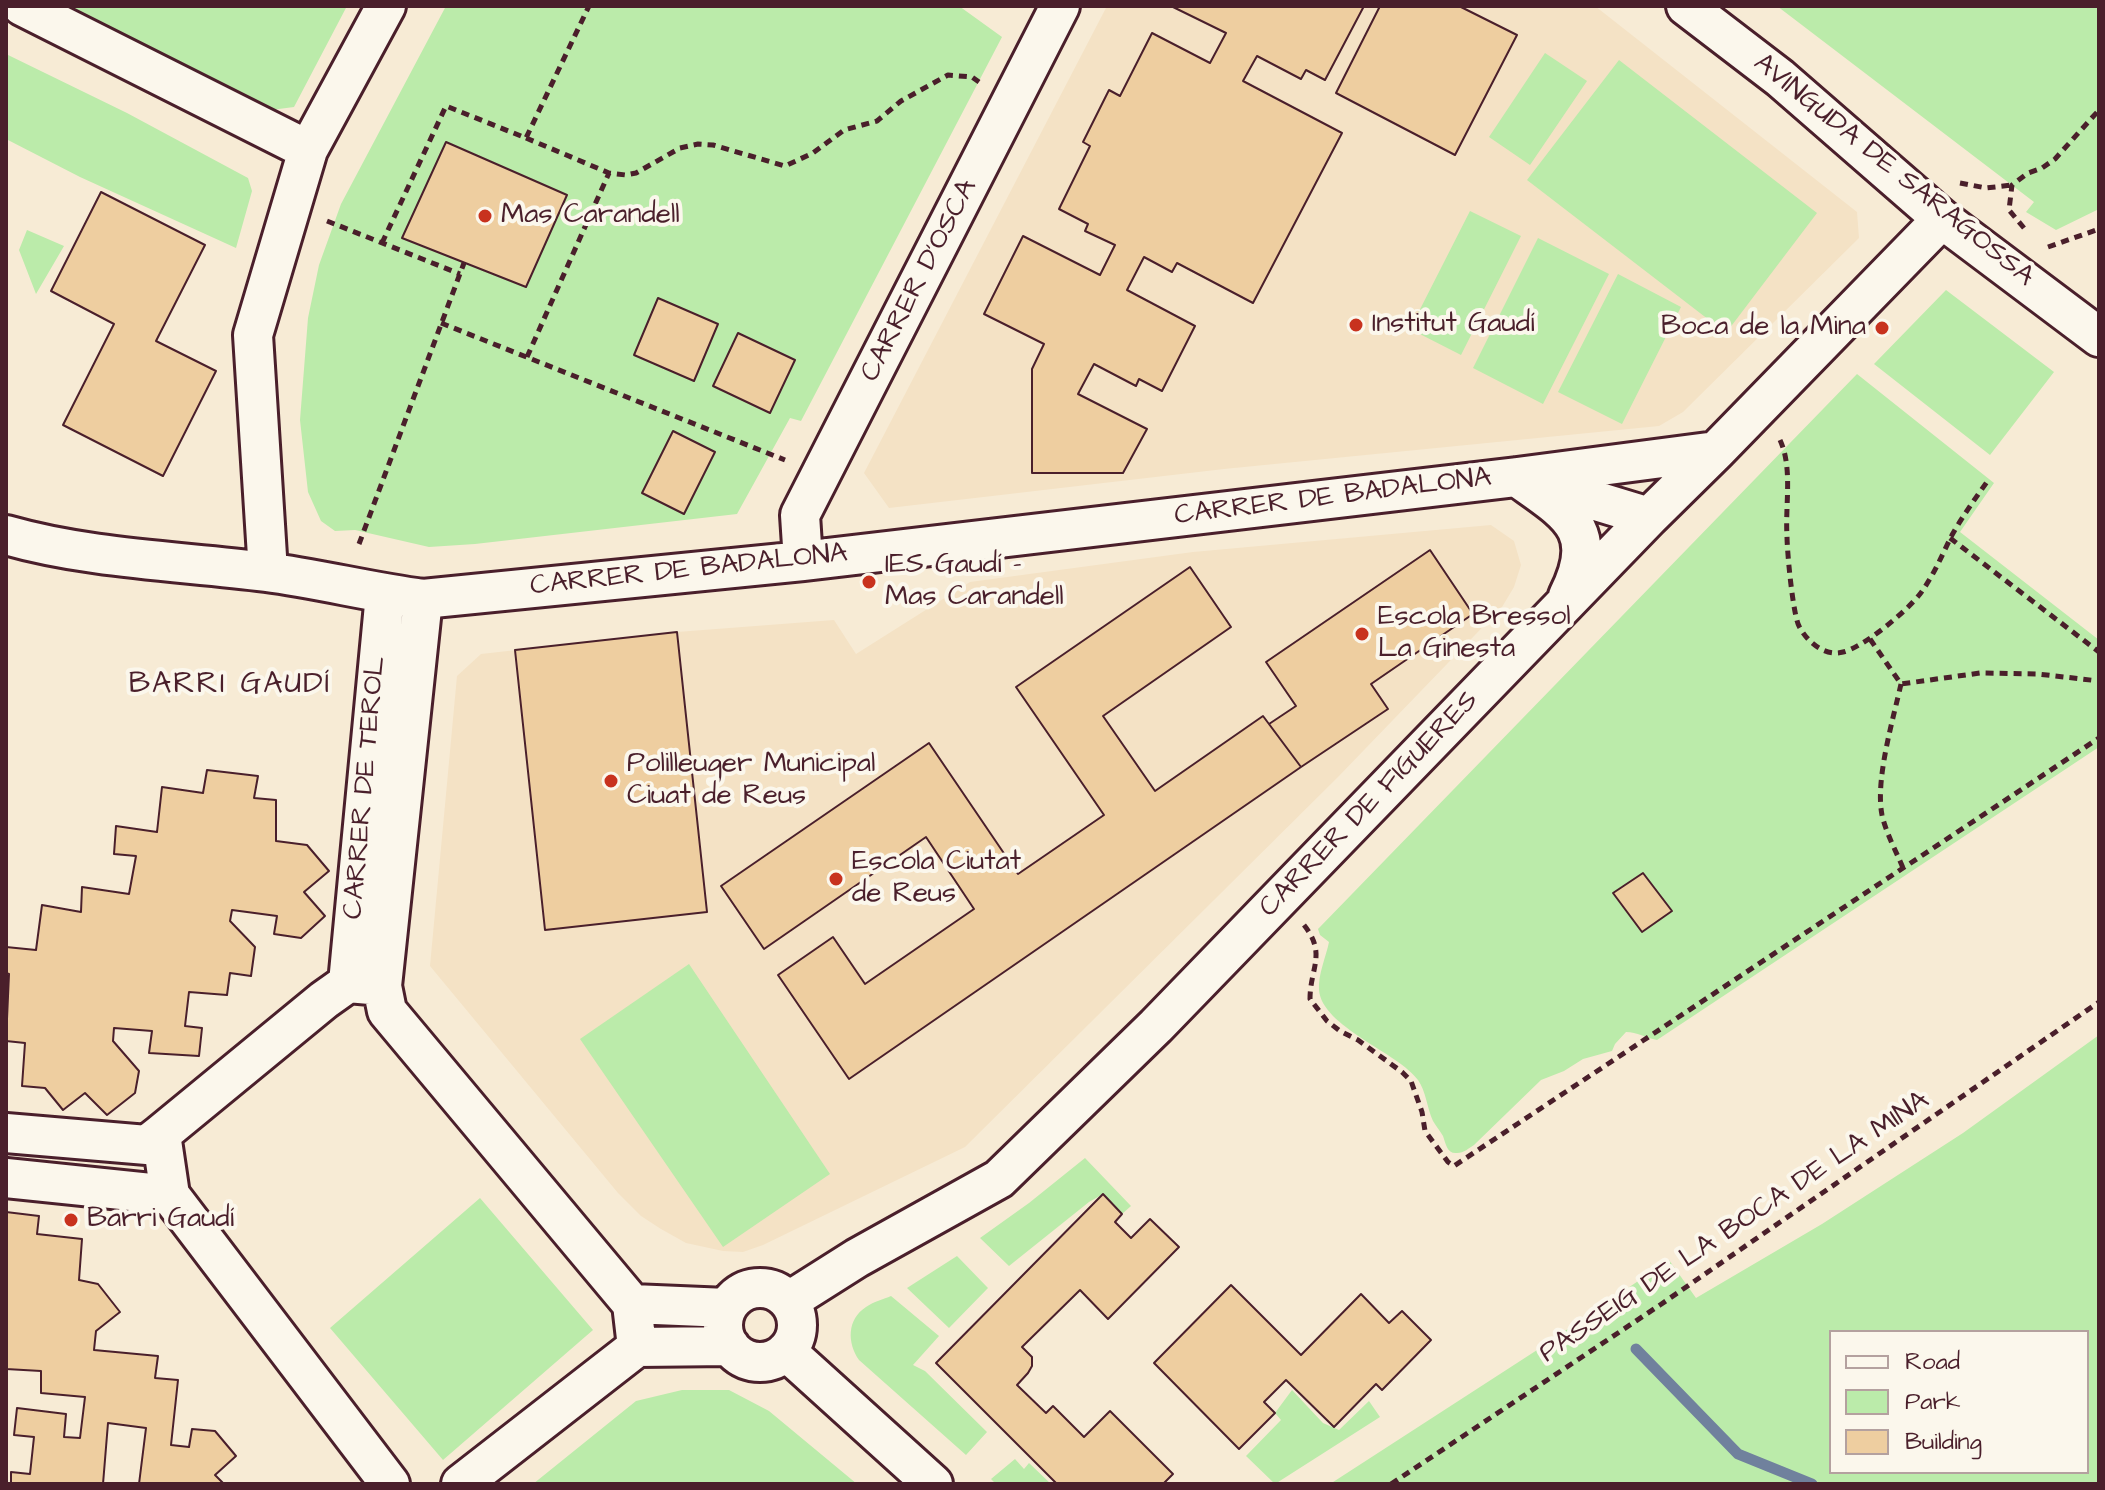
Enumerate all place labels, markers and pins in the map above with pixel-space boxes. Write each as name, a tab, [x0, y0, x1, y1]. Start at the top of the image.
place label: Mas Carandell	[501, 199, 680, 233]
marker: Mas Carandell	[476, 207, 494, 225]
place label: Institut Gaudí	[1372, 308, 1534, 342]
place label: Boca de la Mina	[1661, 311, 1866, 345]
marker: Institut Gaudí	[1347, 316, 1365, 334]
marker: Boca de la Mina	[1873, 319, 1891, 337]
place label: IES Gaudí - Mas Carandell	[885, 549, 1064, 615]
marker: IES Gaudí - Mas Carandell	[860, 573, 878, 591]
place label: Escola Bressol La Ginesta	[1378, 601, 1571, 667]
marker: Escola Bressol La Ginesta	[1353, 625, 1371, 643]
place label: Polilleuger Municipal Ciuat de Reus	[627, 748, 875, 814]
marker: Polilleuger Municipal Ciuat de Reus	[602, 772, 620, 790]
place label: Escola Ciutat de Reus	[852, 846, 1021, 912]
marker: Escola Ciutat de Reus	[827, 870, 845, 888]
place label: Barri Gaudí	[87, 1203, 234, 1237]
marker: Barri Gaudí	[62, 1211, 80, 1229]

